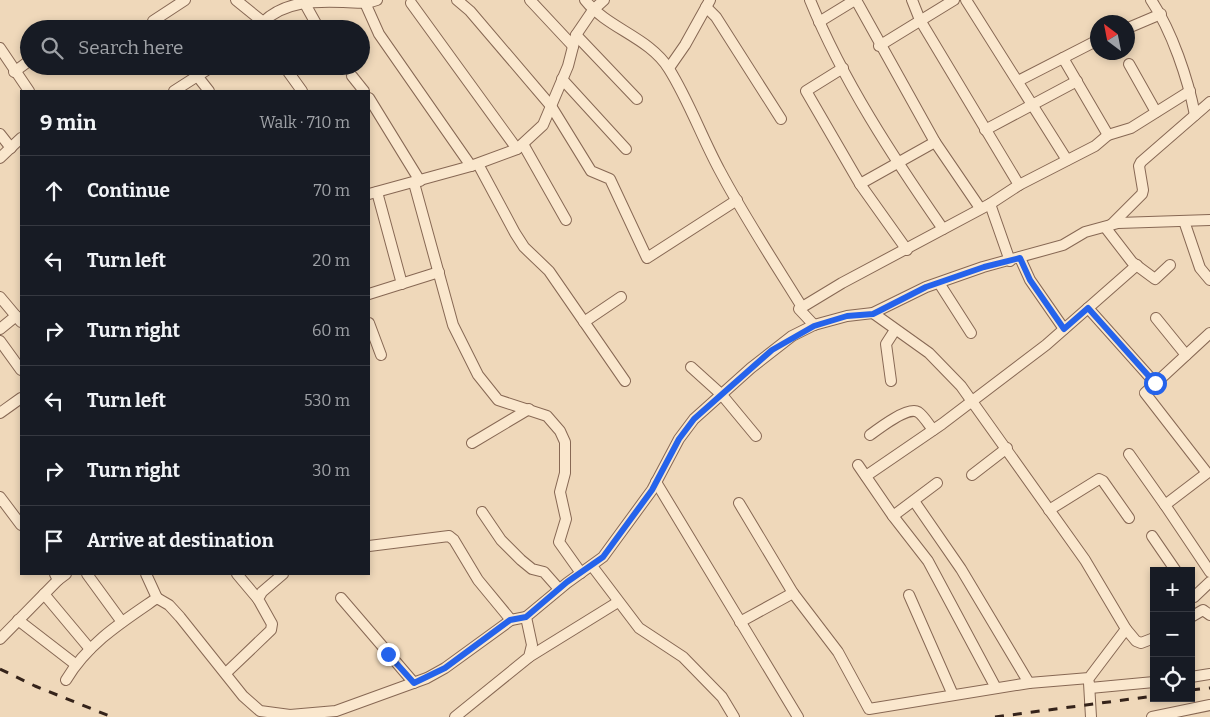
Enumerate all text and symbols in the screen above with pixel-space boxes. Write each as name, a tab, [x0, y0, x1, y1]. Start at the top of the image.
north arrow	[1090, 15, 1135, 60]
search box	[20, 20, 370, 75]
icon: search	[38, 34, 66, 62]
text: Search here	[78, 36, 183, 59]
text: 9 min	[40, 110, 96, 136]
text: Walk · 710 m	[259, 113, 350, 132]
icon: ahead	[40, 177, 68, 205]
text: Continue	[87, 179, 170, 202]
text: 70 m	[314, 181, 350, 200]
icon: left	[40, 247, 68, 275]
text: Turn left	[87, 249, 166, 272]
text: 20 m	[313, 251, 350, 270]
icon: right	[40, 317, 68, 345]
text: Turn right	[87, 319, 180, 342]
text: 60 m	[312, 321, 350, 340]
route start	[1144, 372, 1167, 395]
icon: left	[40, 387, 68, 415]
text: Turn left	[87, 389, 166, 412]
text: 530 m	[304, 391, 350, 410]
icon: right	[40, 457, 68, 485]
text: Turn right	[87, 459, 180, 482]
text: 30 m	[312, 461, 350, 480]
icon: arrive	[40, 527, 68, 555]
text: Arrive at destination	[87, 529, 274, 552]
map controls	[1150, 567, 1195, 702]
button: +	[1150, 567, 1195, 612]
button: −	[1150, 612, 1195, 657]
route end	[377, 643, 400, 666]
button: locate	[1150, 657, 1195, 702]

